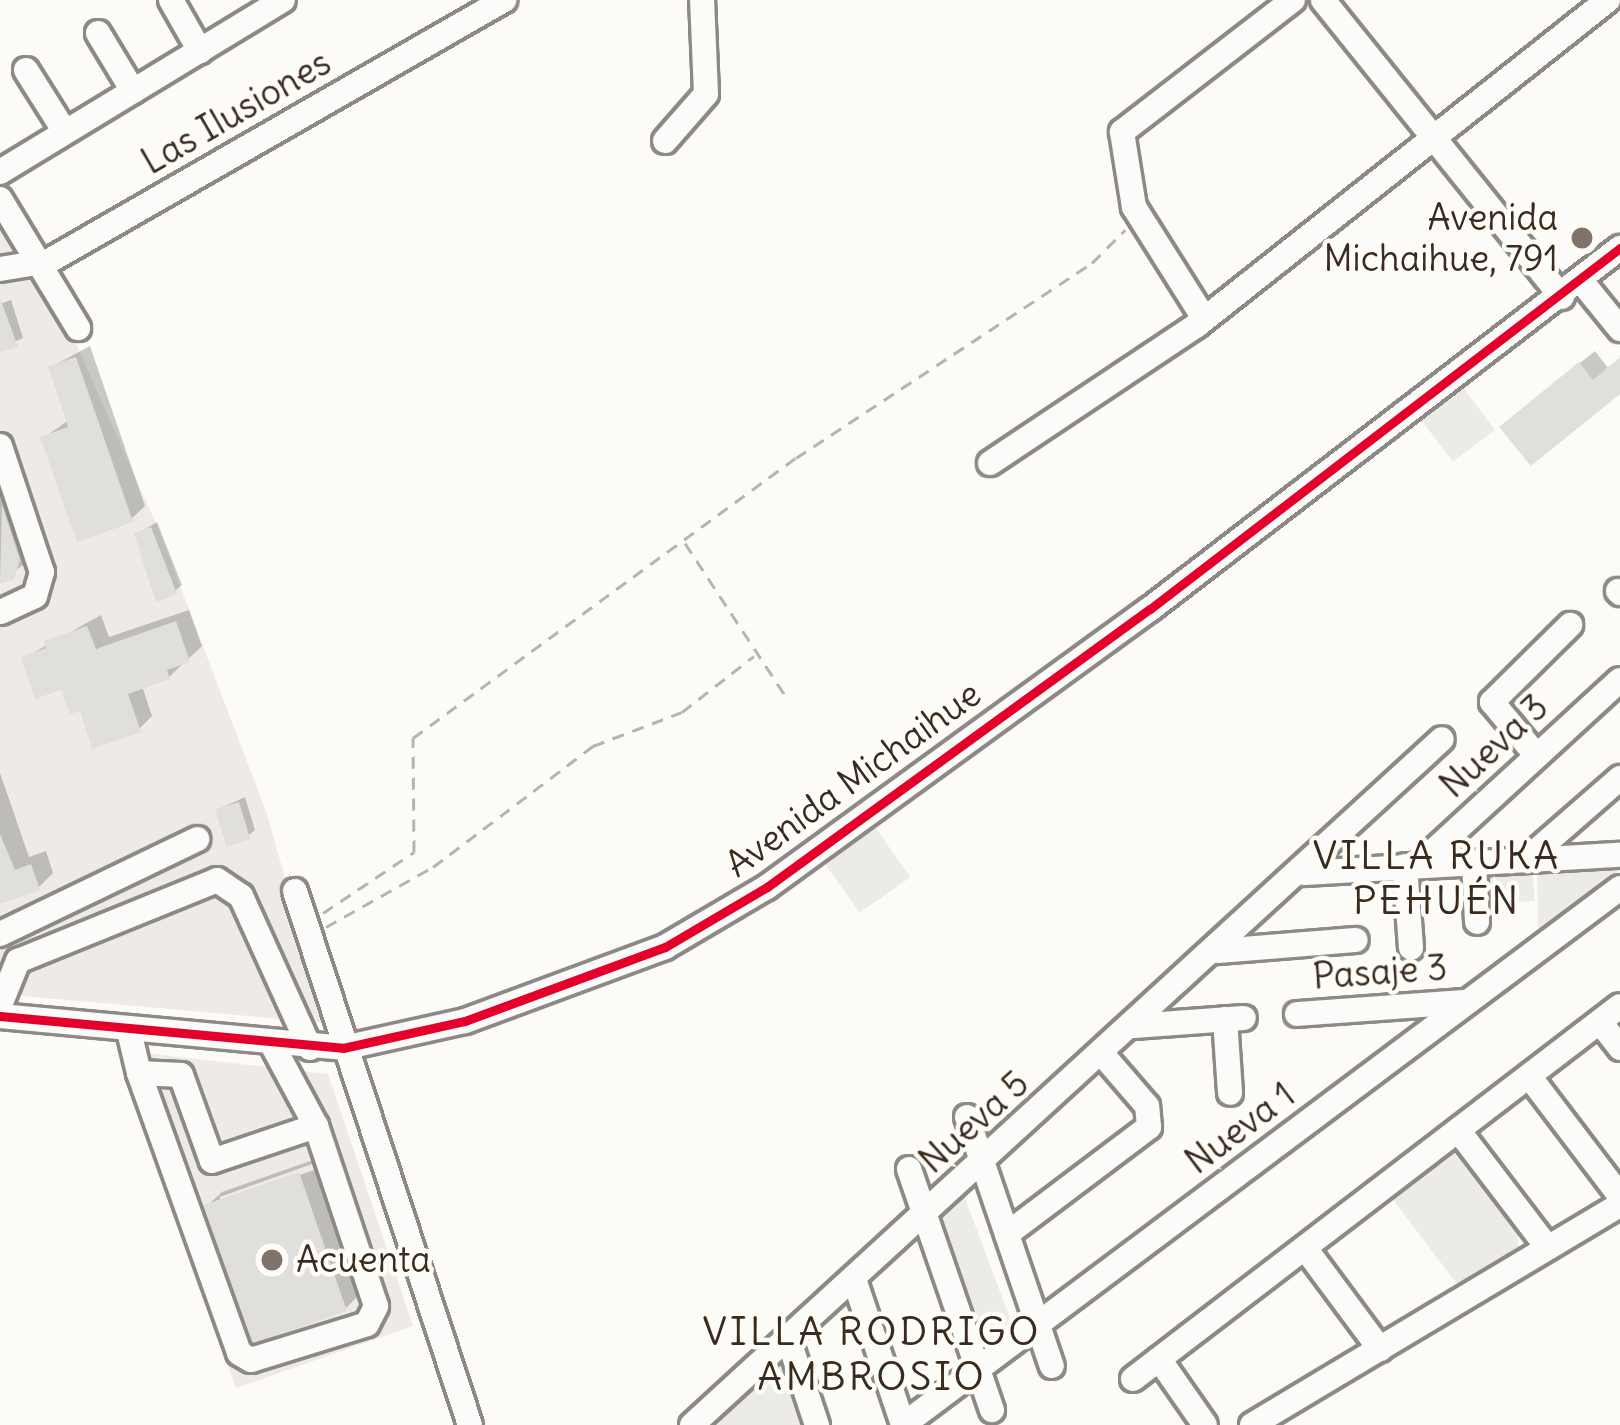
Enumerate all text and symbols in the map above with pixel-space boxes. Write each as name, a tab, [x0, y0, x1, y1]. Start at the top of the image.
street label: Las Ilusiones	[134, 41, 338, 183]
place label: Avenida Michaihue, 791	[1324, 195, 1558, 280]
marker: Avenida Michaihue, 791	[1569, 225, 1595, 251]
street label: Avenida Michaihue	[717, 672, 989, 886]
street label: Nueva 3	[1431, 685, 1557, 807]
district label: VILLA RUKA PEHUÉN	[1313, 834, 1561, 925]
street label: Pasaje 3	[1311, 946, 1449, 998]
street label: Nueva 5	[911, 1062, 1037, 1182]
street label: Nueva 1	[1177, 1073, 1303, 1183]
place label: Acuenta	[296, 1238, 431, 1282]
marker: Acuenta	[259, 1247, 285, 1273]
district label: VILLA RODRIGO AMBROSIO	[702, 1310, 1042, 1401]

